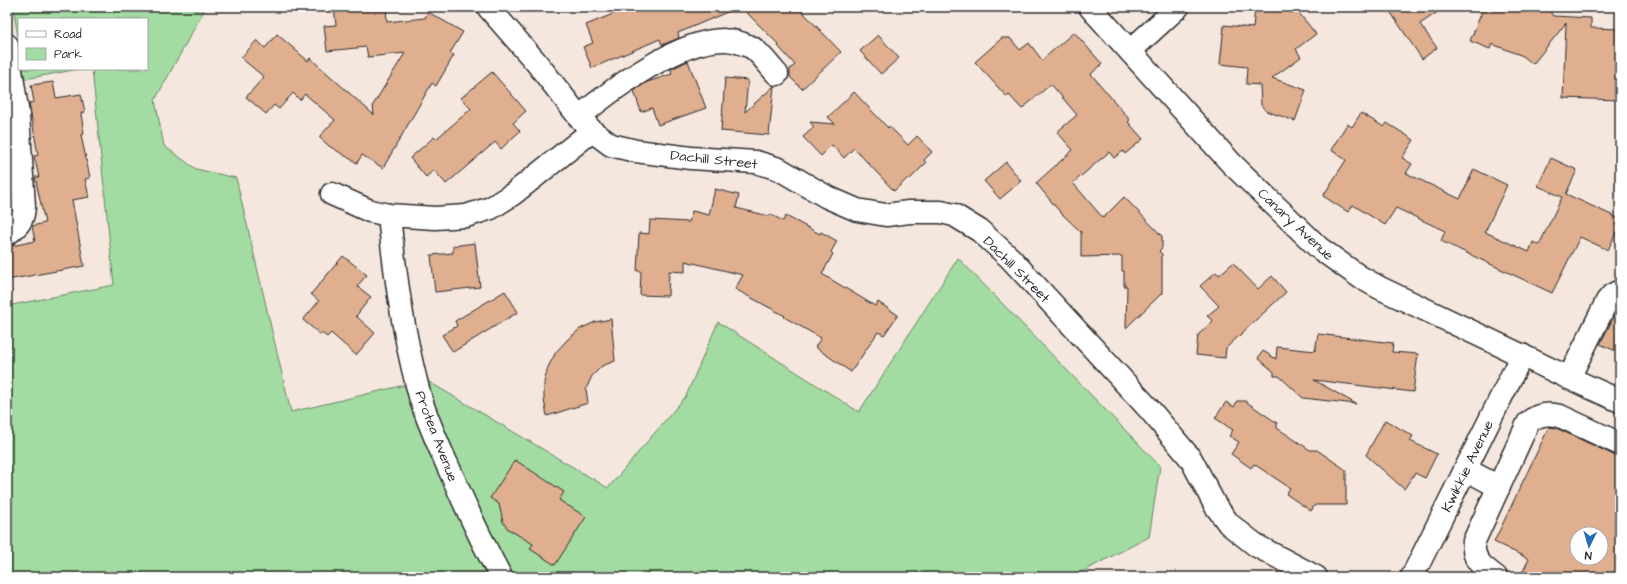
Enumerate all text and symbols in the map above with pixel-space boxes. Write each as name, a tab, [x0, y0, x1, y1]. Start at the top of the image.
legend	[18, 18, 148, 70]
text: Road	[54, 26, 82, 43]
text: Park	[54, 46, 82, 63]
street label: Dachill Street	[669, 145, 759, 175]
street label: Canary Avenue	[1253, 184, 1338, 266]
street label: Dachill Street	[978, 232, 1054, 308]
street label: Protea Avenue	[410, 388, 463, 485]
street label: Kwikkie Avenue	[1437, 417, 1499, 516]
north arrow	[1569, 526, 1609, 566]
text: N	[1584, 548, 1592, 563]

